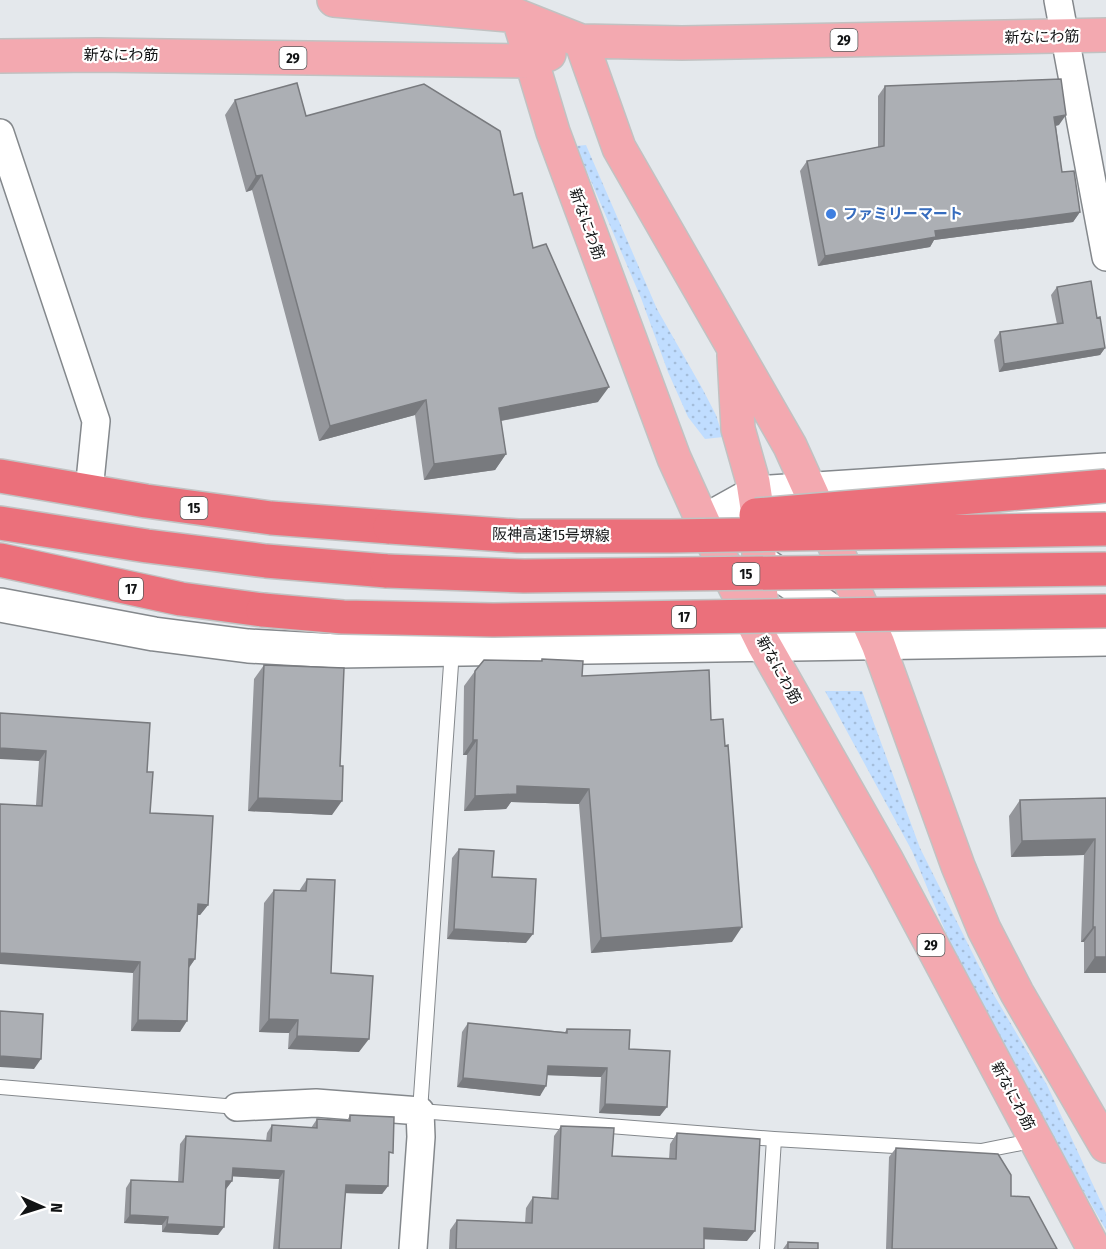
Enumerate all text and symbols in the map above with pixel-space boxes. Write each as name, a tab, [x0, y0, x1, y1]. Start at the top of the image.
street label: 新なにわ筋	[1004, 27, 1080, 47]
road number: 29	[830, 29, 858, 51]
street label: 新なにわ筋	[83, 46, 159, 64]
road number: 29	[280, 47, 306, 69]
street label: 新なにわ筋	[566, 186, 608, 262]
place label: ファミリーマート	[843, 205, 963, 223]
marker: ファミリーマート	[824, 207, 838, 221]
road number: 15	[180, 497, 208, 519]
street label: 阪神高速15号堺線	[492, 525, 610, 545]
road number: 15	[732, 563, 760, 585]
road number: 17	[119, 578, 143, 600]
road number: 17	[672, 606, 696, 628]
street label: 新なにわ筋	[753, 633, 805, 707]
road number: 29	[918, 934, 944, 956]
street label: 新なにわ筋	[987, 1059, 1039, 1133]
north arrow	[12, 1177, 72, 1237]
text: N	[47, 1202, 66, 1213]

